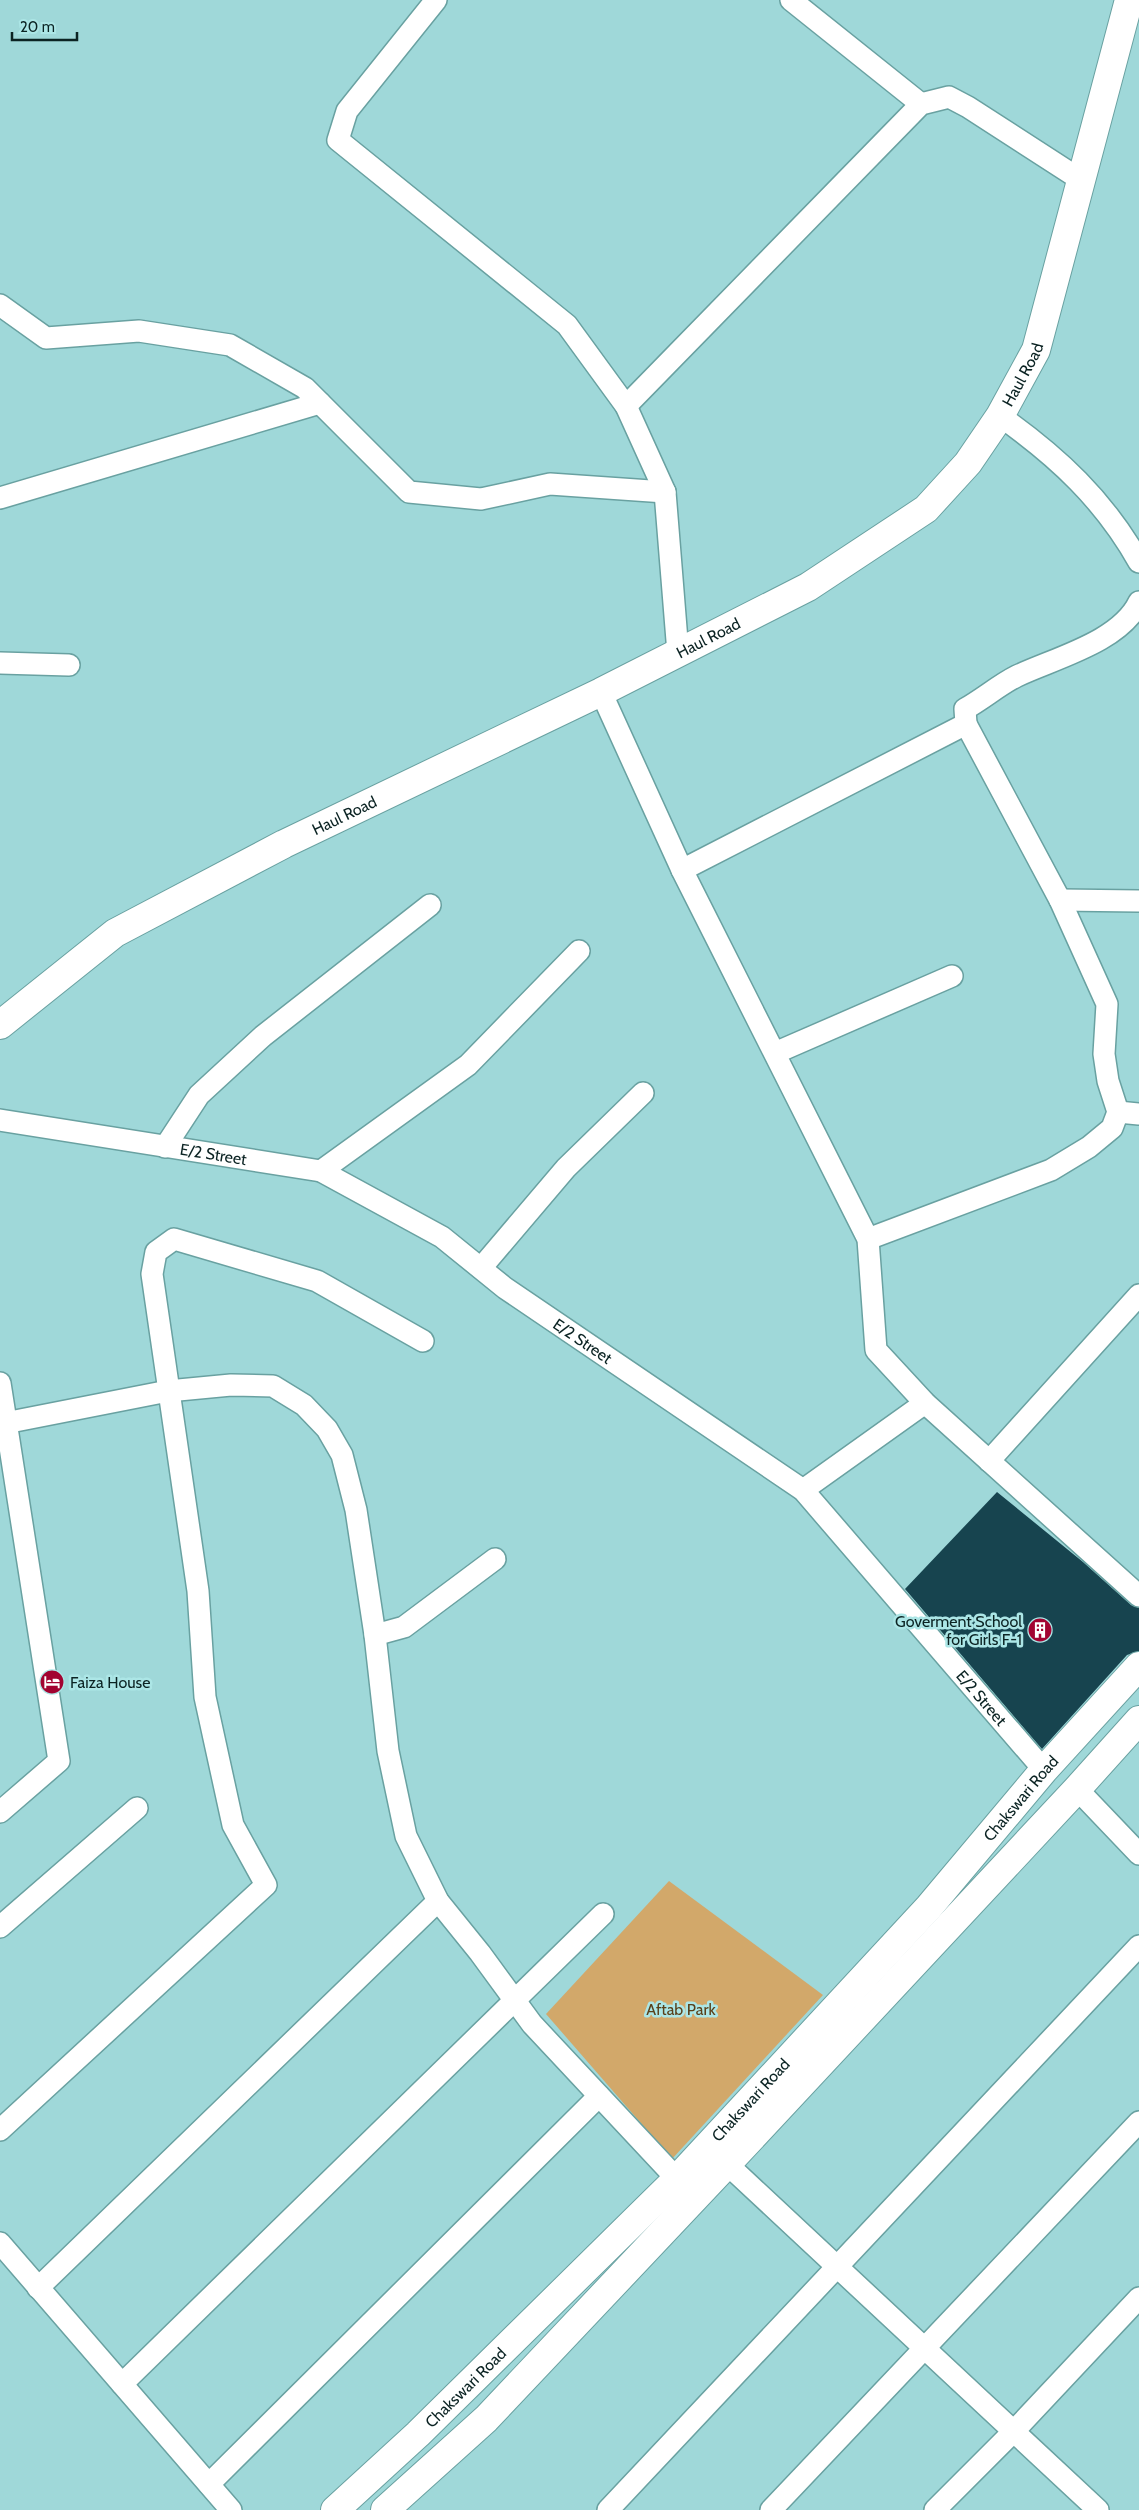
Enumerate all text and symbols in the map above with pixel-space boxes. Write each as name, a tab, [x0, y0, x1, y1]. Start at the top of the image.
scale bar	[12, 10, 78, 42]
text: 20 m	[20, 18, 55, 36]
street label: Haul Road	[998, 341, 1047, 409]
street label: Haul Road	[673, 613, 743, 662]
street label: Haul Road	[309, 792, 380, 839]
street label: E/2 Street	[179, 1139, 249, 1169]
street label: E/2 Street	[550, 1314, 617, 1368]
place label: Goverment School for Girls F-1	[895, 1612, 1022, 1649]
building icon: Goverment School for Girls F-1	[1027, 1617, 1053, 1643]
street label: E/2 Street	[953, 1666, 1011, 1730]
hotel icon: Faiza House	[39, 1669, 65, 1695]
place label: Faiza House	[70, 1673, 150, 1692]
street label: Chakswari Road	[979, 1751, 1062, 1845]
park label: Aftab Park	[646, 2000, 716, 2019]
street label: Chakswari Road	[707, 2054, 793, 2145]
street label: Chakswari Road	[421, 2343, 510, 2431]

